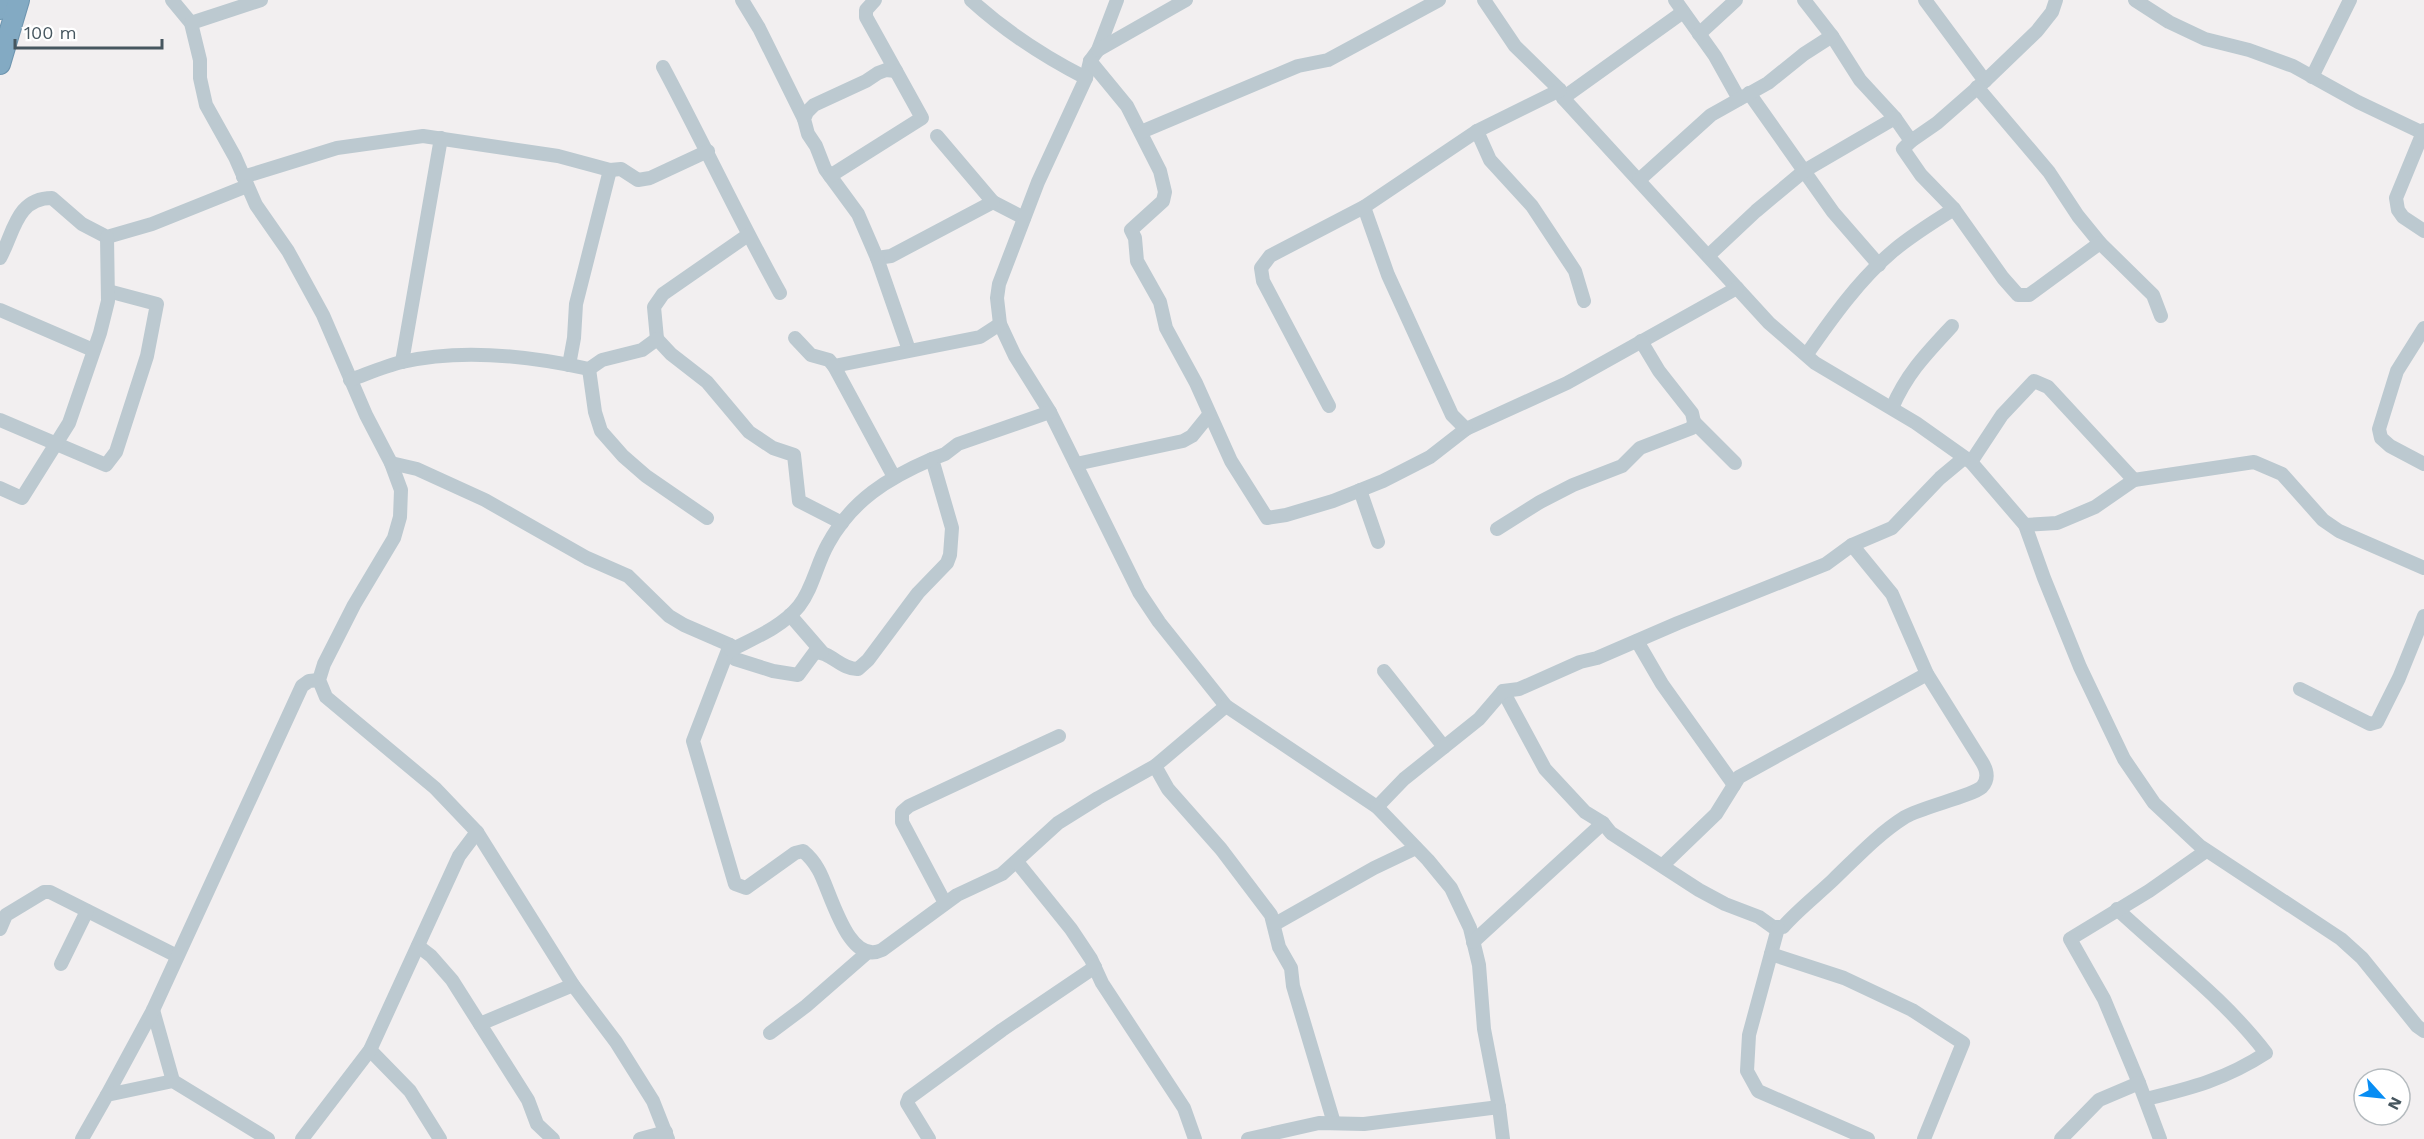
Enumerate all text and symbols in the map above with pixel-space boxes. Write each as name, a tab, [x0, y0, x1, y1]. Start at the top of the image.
scale bar	[15, 12, 162, 50]
text: 100 m	[24, 22, 77, 43]
north arrow	[2352, 1067, 2412, 1127]
text: N	[2384, 1094, 2406, 1113]

